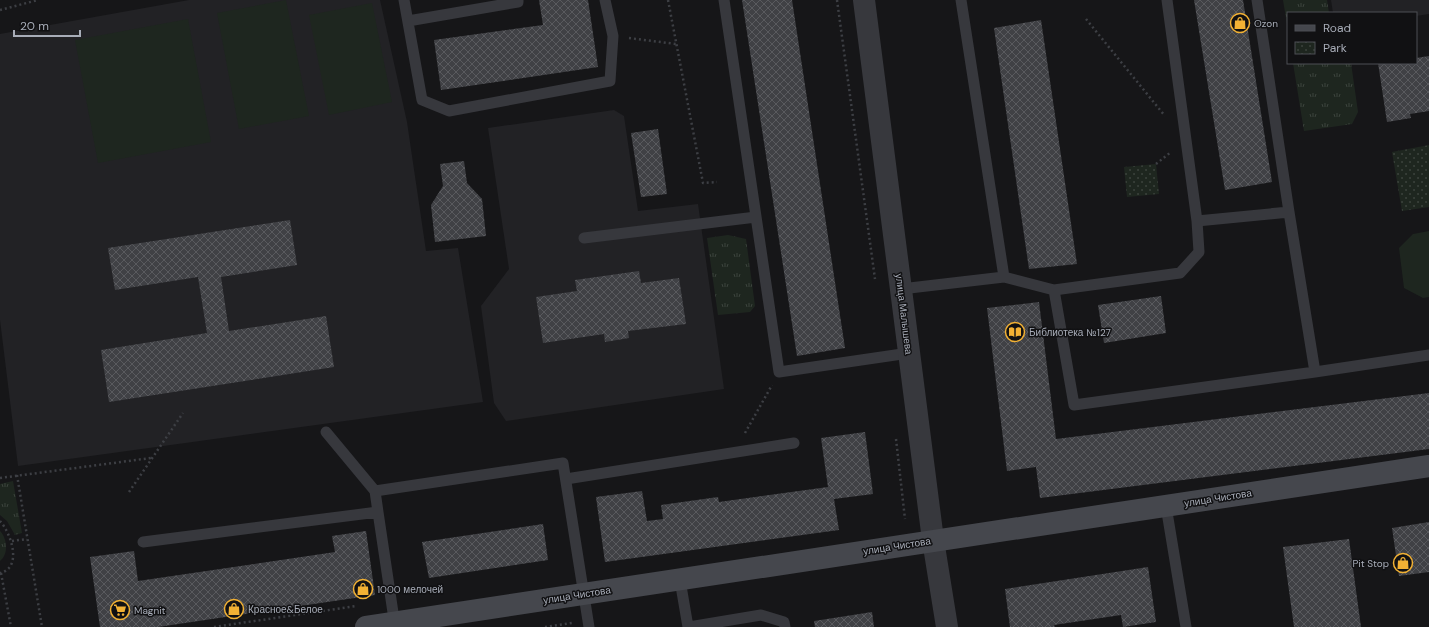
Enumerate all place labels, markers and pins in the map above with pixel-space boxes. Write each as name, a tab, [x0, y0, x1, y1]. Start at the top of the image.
shop icon: Ozon	[1229, 12, 1251, 34]
place label: Ozon	[1254, 17, 1278, 30]
library icon: Библиотека №127	[1004, 321, 1026, 343]
place label: Библиотека №127	[1029, 326, 1111, 339]
shop icon: Pit Stop	[1392, 552, 1414, 574]
place label: Pit Stop	[1352, 557, 1389, 570]
shop icon: 1000 мелочей	[352, 578, 374, 600]
place label: 1000 мелочей	[377, 583, 443, 596]
shop icon: Красное&Белое	[223, 598, 245, 620]
supermarket icon: Magnit	[109, 599, 131, 621]
place label: Красное&Белое	[248, 603, 323, 616]
place label: Magnit	[134, 604, 166, 617]

